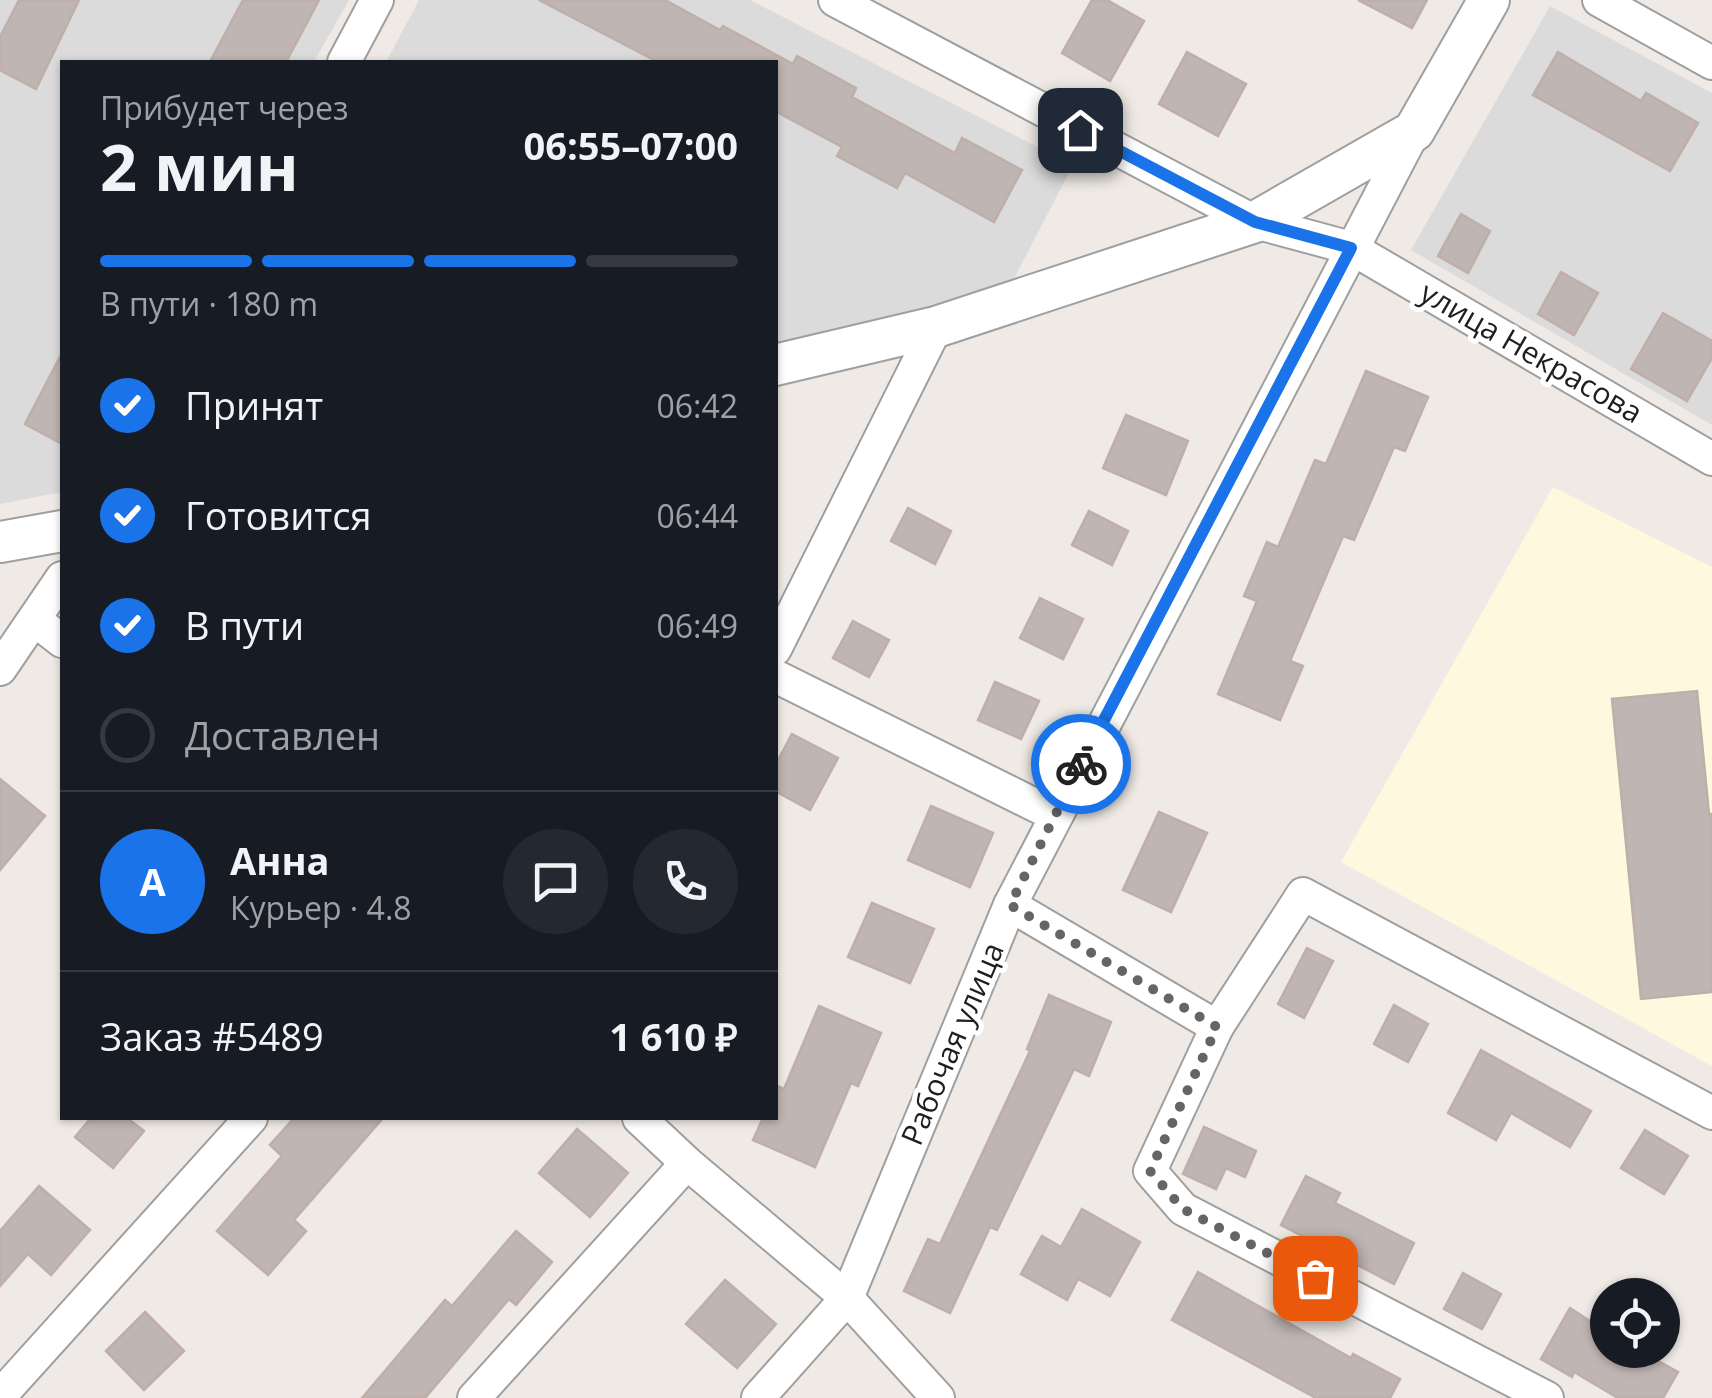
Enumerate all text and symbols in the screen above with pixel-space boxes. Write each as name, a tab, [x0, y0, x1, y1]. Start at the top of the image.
text: Прибудет через	[100, 86, 348, 129]
pin	[1038, 88, 1123, 173]
icon: home	[1053, 103, 1108, 158]
text: 06:55–07:00	[524, 119, 738, 171]
text: 2 мин	[100, 122, 299, 210]
street label: улица Некрасова	[1413, 271, 1650, 432]
text: В пути · 180 m	[100, 282, 318, 325]
icon: check	[100, 378, 155, 433]
text: Принят	[185, 379, 323, 431]
text: 06:42	[656, 384, 738, 427]
icon: check	[100, 488, 155, 543]
text: Готовится	[185, 489, 371, 541]
text: 06:44	[656, 494, 738, 537]
icon: check	[100, 598, 155, 653]
text: В пути	[185, 599, 304, 651]
text: 06:49	[656, 604, 738, 647]
text: Доставлен	[185, 709, 380, 761]
courier	[1031, 714, 1131, 814]
icon: bike	[1054, 737, 1109, 792]
button: chat	[503, 829, 608, 934]
button: phone	[633, 829, 738, 934]
text: Анна	[230, 834, 330, 886]
text: А	[139, 855, 166, 907]
text: Курьер · 4.8	[230, 886, 412, 929]
street label: Рабочая улица	[890, 936, 1013, 1151]
text: Заказ #5489	[100, 1010, 324, 1062]
text: 1 610 ₽	[609, 1010, 738, 1062]
pin	[1273, 1236, 1358, 1321]
icon: bag	[1288, 1251, 1343, 1306]
map controls	[1590, 1278, 1680, 1368]
button: locate	[1590, 1278, 1680, 1368]

